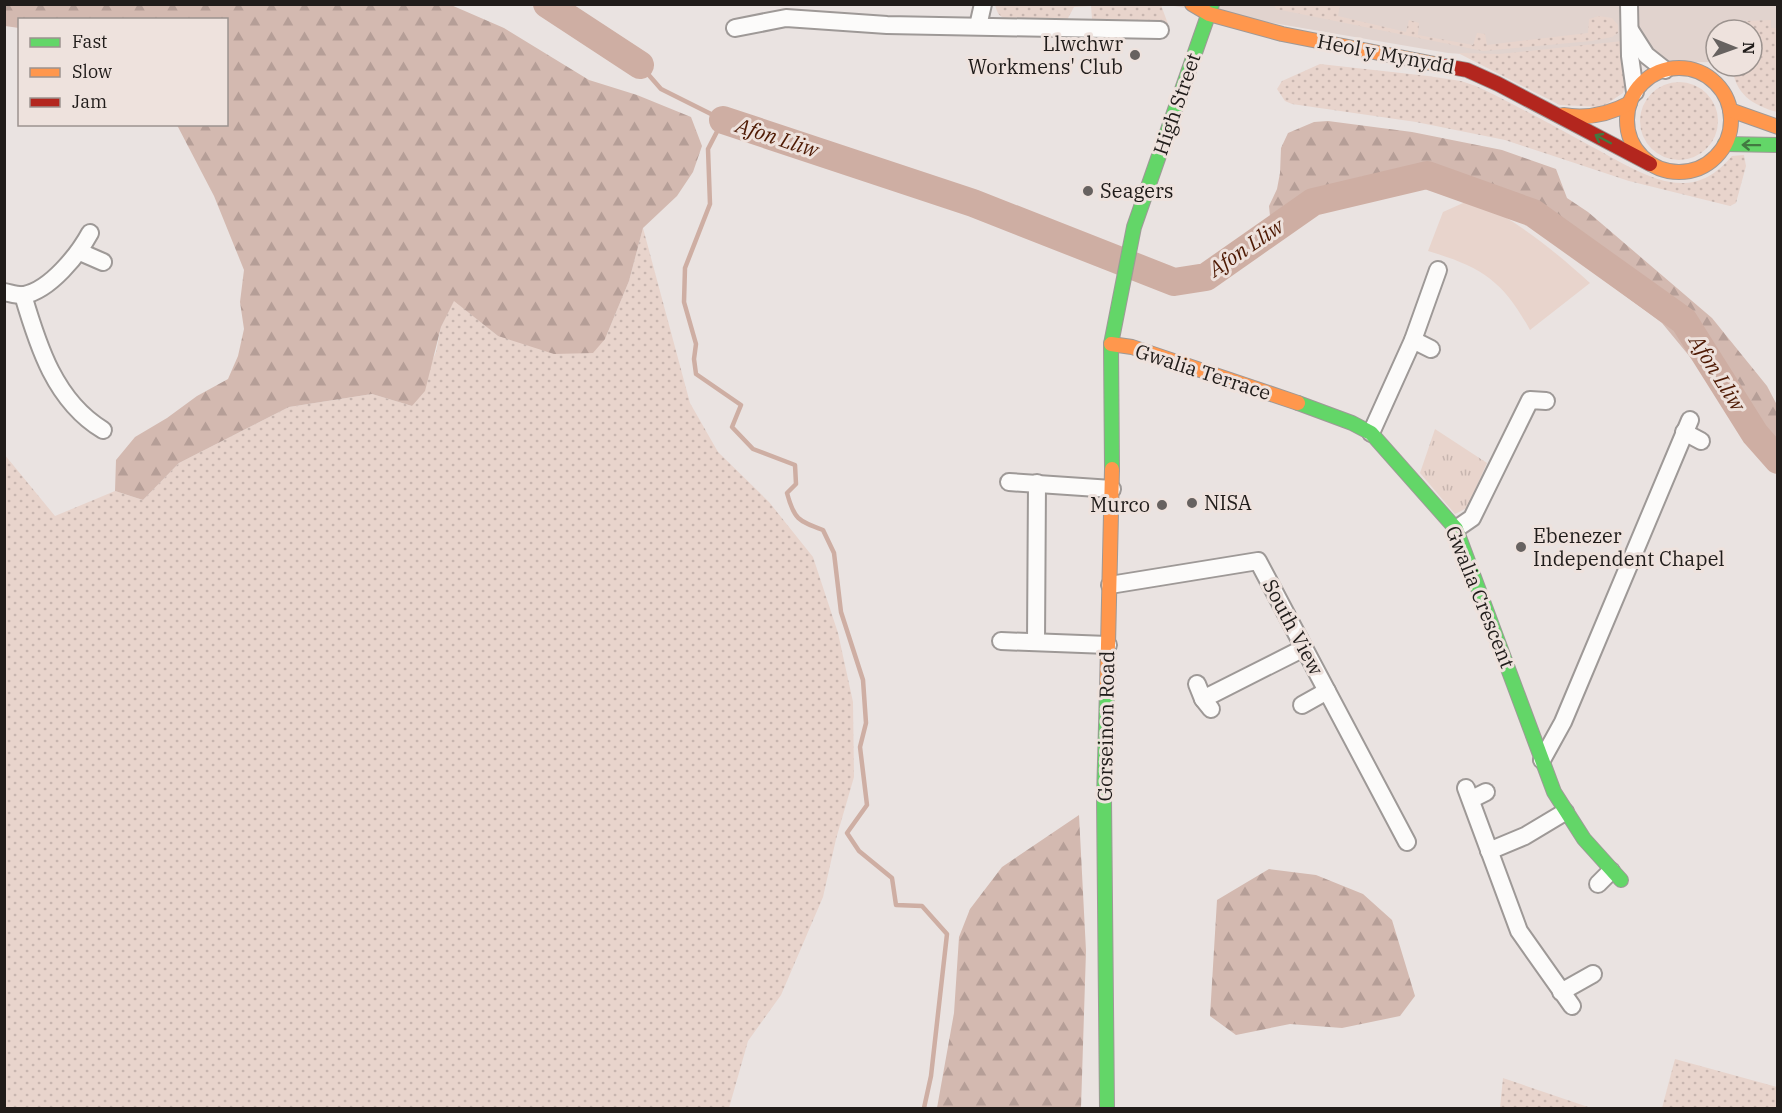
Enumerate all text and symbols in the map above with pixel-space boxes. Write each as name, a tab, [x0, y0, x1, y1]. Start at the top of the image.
legend	[18, 18, 228, 126]
north arrow	[1704, 18, 1764, 78]
street label: Heol y Mynydd	[1315, 27, 1457, 80]
text: Fast	[72, 30, 107, 53]
place label: Llwchwr Workmens' Club	[968, 30, 1123, 80]
text: N	[1739, 42, 1759, 55]
marker: Llwchwr Workmens' Club	[1128, 48, 1142, 62]
street label: High Street	[1146, 49, 1207, 158]
text: Slow	[72, 60, 112, 83]
text: Jam	[72, 90, 107, 113]
water label: Afon Lliw	[731, 110, 823, 164]
one-way arrow	[1594, 133, 1612, 144]
one-way arrow	[1742, 139, 1762, 151]
place label: Seagers	[1100, 177, 1174, 204]
marker: Seagers	[1081, 184, 1095, 198]
water label: Afon Lliw	[1201, 211, 1290, 284]
water label: Afon Lliw	[1682, 327, 1753, 417]
street label: Gwalia Terrace	[1132, 337, 1274, 406]
place label: NISA	[1204, 489, 1252, 516]
place label: Murco	[1090, 491, 1150, 518]
marker: NISA	[1185, 496, 1199, 510]
marker: Murco	[1155, 498, 1169, 512]
street label: Gwalia Crescent	[1440, 522, 1521, 672]
place label: Ebenezer Independent Chapel	[1533, 522, 1724, 572]
marker: Ebenezer Independent Chapel	[1514, 540, 1528, 554]
street label: South View	[1257, 574, 1330, 680]
street label: Gorseinon Road	[1091, 651, 1120, 801]

